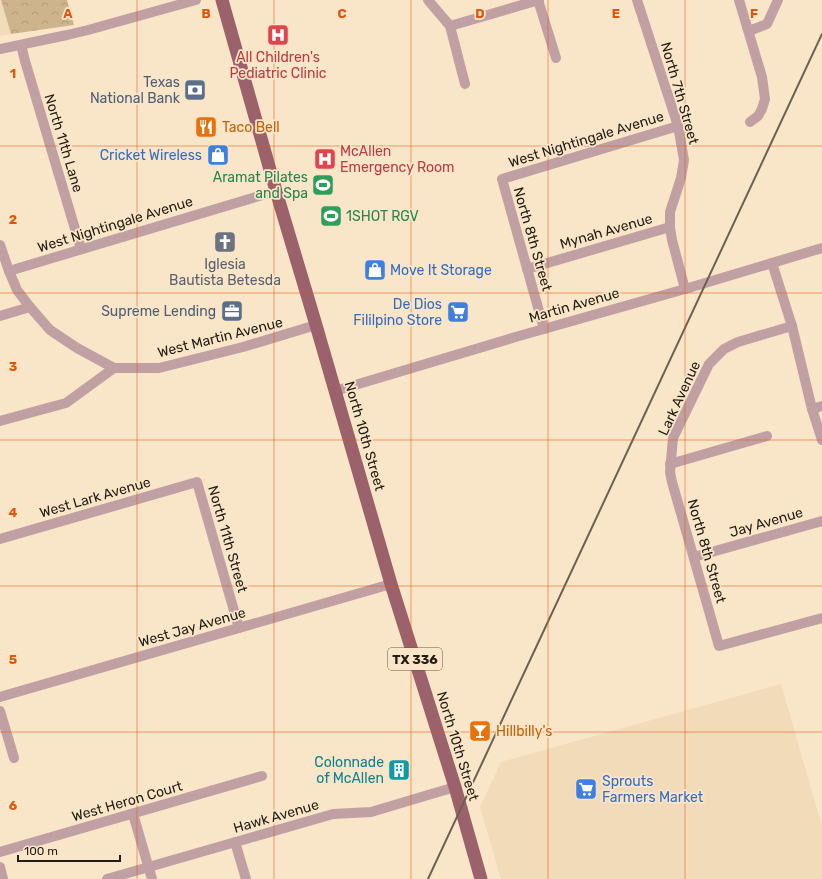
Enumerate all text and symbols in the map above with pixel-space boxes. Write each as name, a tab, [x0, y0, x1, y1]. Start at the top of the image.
text: A	[63, 6, 73, 21]
text: B	[201, 6, 211, 21]
text: C	[337, 6, 347, 21]
text: D	[475, 6, 485, 21]
text: E	[612, 6, 620, 21]
text: F	[750, 6, 758, 21]
hospital icon: All Children's Pediatric Clinic	[265, 22, 291, 48]
street label: North 7th Street	[657, 40, 702, 147]
place label: All Children's Pediatric Clinic	[229, 49, 327, 82]
text: 1	[10, 66, 16, 81]
place label: Texas National Bank	[90, 74, 181, 107]
bank icon: Texas National Bank	[182, 77, 208, 103]
street label: North 11th Lane	[41, 92, 87, 194]
street label: West Nightingale Avenue	[506, 108, 666, 171]
restaurant icon: Taco Bell	[193, 114, 219, 140]
place label: Taco Bell	[222, 119, 280, 136]
shop icon: Cricket Wireless	[205, 142, 231, 168]
place label: McAllen Emergency Room	[340, 143, 455, 176]
hospital icon: McAllen Emergency Room	[312, 146, 338, 172]
place label: Cricket Wireless	[100, 147, 202, 164]
place label: Aramat Pilates and Spa	[213, 169, 308, 202]
sports icon: Aramat Pilates and Spa	[310, 172, 336, 198]
street label: North 8th Street	[510, 185, 556, 294]
street label: West Nightingale Avenue	[35, 193, 195, 256]
sports icon: 1SHOT RGV	[318, 203, 344, 229]
place label: 1SHOT RGV	[346, 208, 419, 225]
street label: Mynah Avenue	[558, 210, 655, 253]
text: 2	[9, 212, 17, 227]
church icon: Iglesia Bautista Betesda	[212, 229, 238, 255]
place label: Iglesia Bautista Betesda	[169, 256, 281, 289]
shop icon: Move It Storage	[362, 257, 388, 283]
place label: Move It Storage	[390, 262, 492, 279]
street label: Martin Avenue	[527, 284, 622, 327]
place label: De Dios Fililpino Store	[353, 296, 442, 329]
office icon: Supreme Lending	[219, 298, 245, 324]
supermarket icon: De Dios Fililpino Store	[445, 299, 471, 325]
place label: Supreme Lending	[101, 303, 216, 320]
street label: West Martin Avenue	[156, 314, 285, 361]
street label: Lark Avenue	[655, 358, 704, 438]
text: 3	[9, 359, 18, 374]
street label: North 10th Street	[341, 379, 388, 493]
street label: West Lark Avenue	[38, 473, 153, 521]
street label: North 11th Street	[204, 484, 251, 595]
street label: North 8th Street	[684, 497, 730, 606]
street label: Jay Avenue	[727, 504, 805, 541]
text: 4	[9, 505, 18, 520]
street label: West Jay Avenue	[137, 604, 248, 651]
road number: TX 336	[388, 648, 442, 670]
text: 5	[9, 652, 17, 667]
street label: North 10th Street	[433, 689, 482, 803]
bar icon: Hillbilly's	[467, 718, 493, 744]
place label: Hillbilly's	[496, 723, 552, 740]
place label: Colonnade of McAllen	[314, 754, 384, 787]
building icon: Colonnade of McAllen	[386, 757, 412, 783]
place label: Sprouts Farmers Market	[602, 773, 704, 806]
supermarket icon: Sprouts Farmers Market	[573, 776, 599, 802]
street label: West Heron Court	[70, 777, 185, 825]
street label: Hawk Avenue	[231, 796, 321, 837]
text: 6	[9, 798, 18, 813]
scale bar	[18, 837, 120, 863]
text: 100 m	[24, 844, 58, 858]

